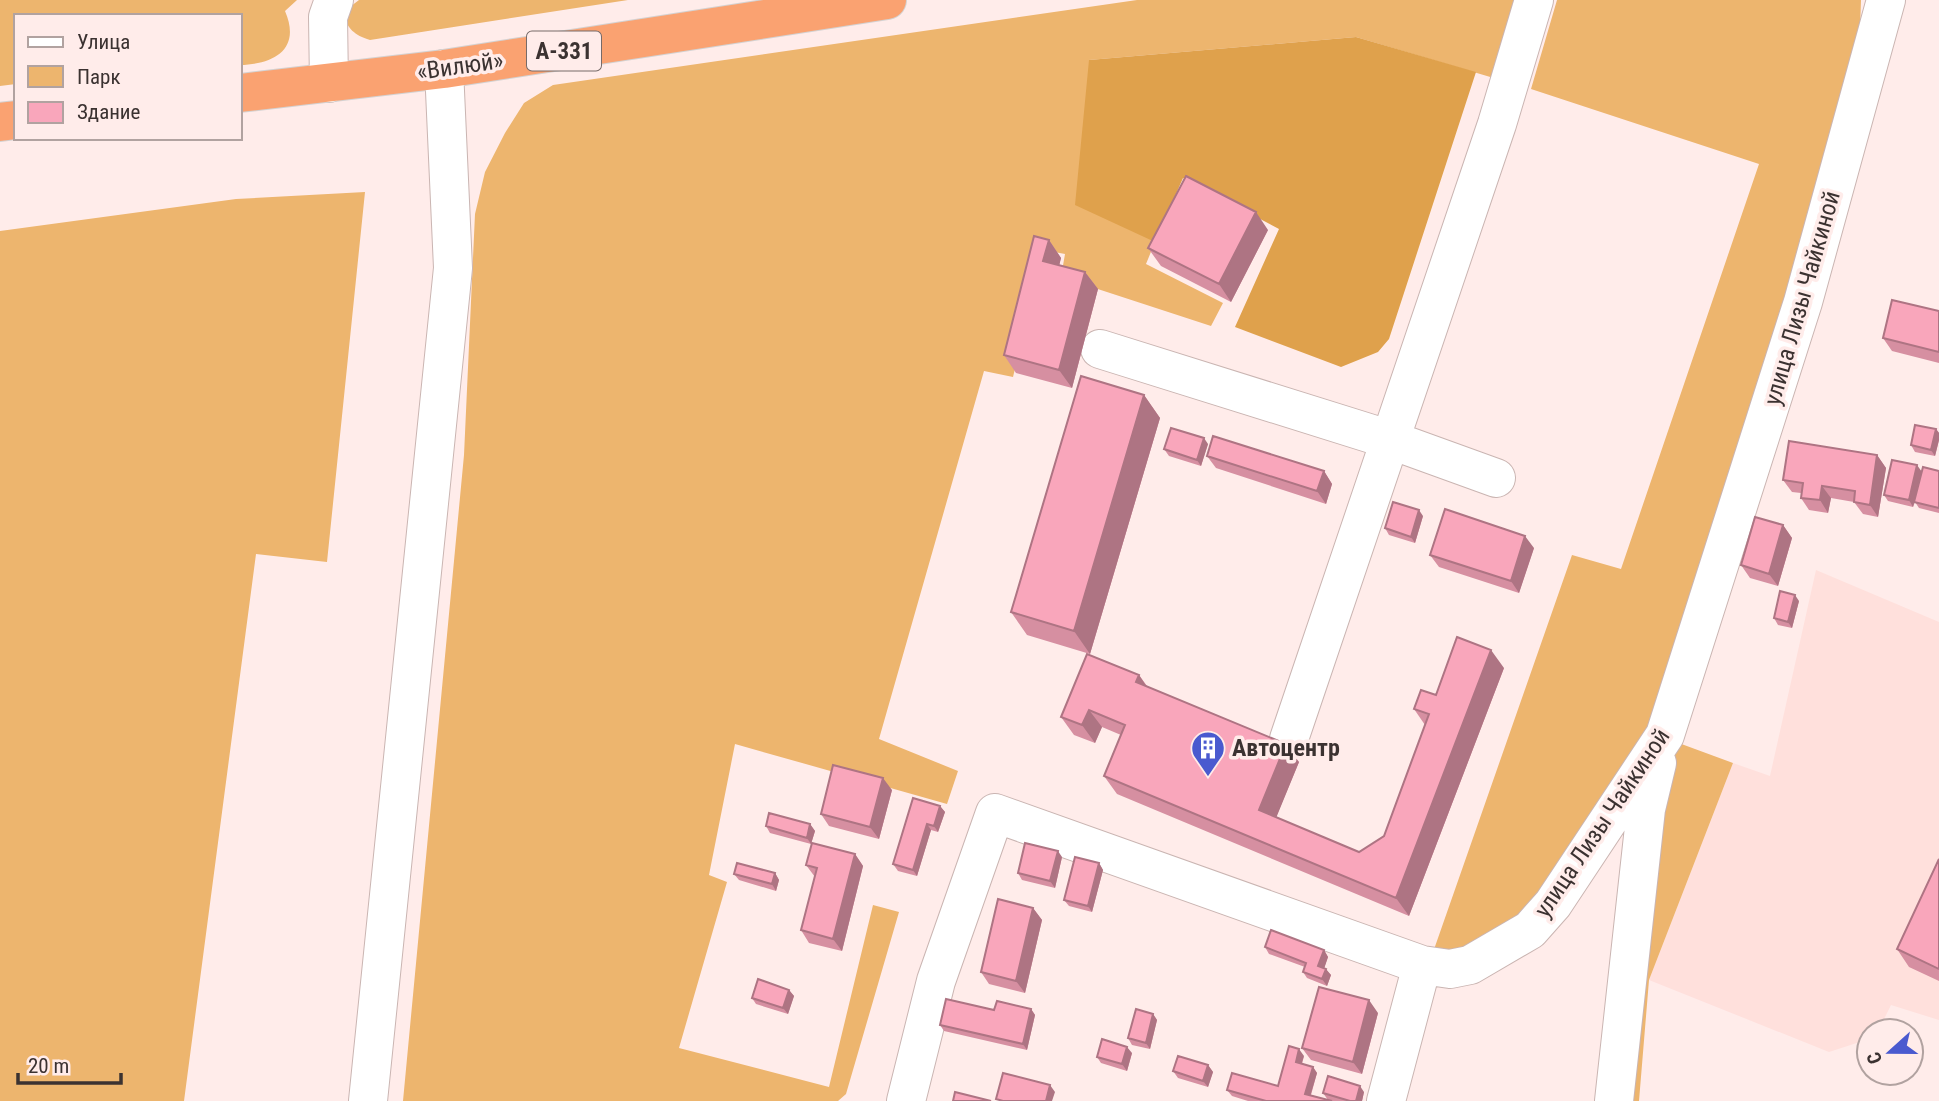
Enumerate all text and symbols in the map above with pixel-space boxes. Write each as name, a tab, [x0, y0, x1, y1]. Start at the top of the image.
legend	[14, 14, 242, 140]
text: Улица	[77, 30, 130, 54]
road number: А-331	[527, 32, 601, 70]
street label: «Вилюй»	[415, 46, 505, 86]
text: Парк	[77, 65, 121, 89]
text: Здание	[77, 100, 141, 124]
street label: улица Лизы Чайкиной	[1758, 188, 1846, 408]
street label: улица Лизы Чайкиной	[1528, 723, 1676, 923]
building icon: Автоцентр	[1189, 729, 1227, 778]
place label: Автоцентр	[1232, 734, 1340, 762]
north arrow	[1855, 1017, 1925, 1087]
scale bar	[18, 1042, 121, 1086]
text: С	[1862, 1049, 1887, 1067]
text: 20 m	[28, 1054, 69, 1078]

